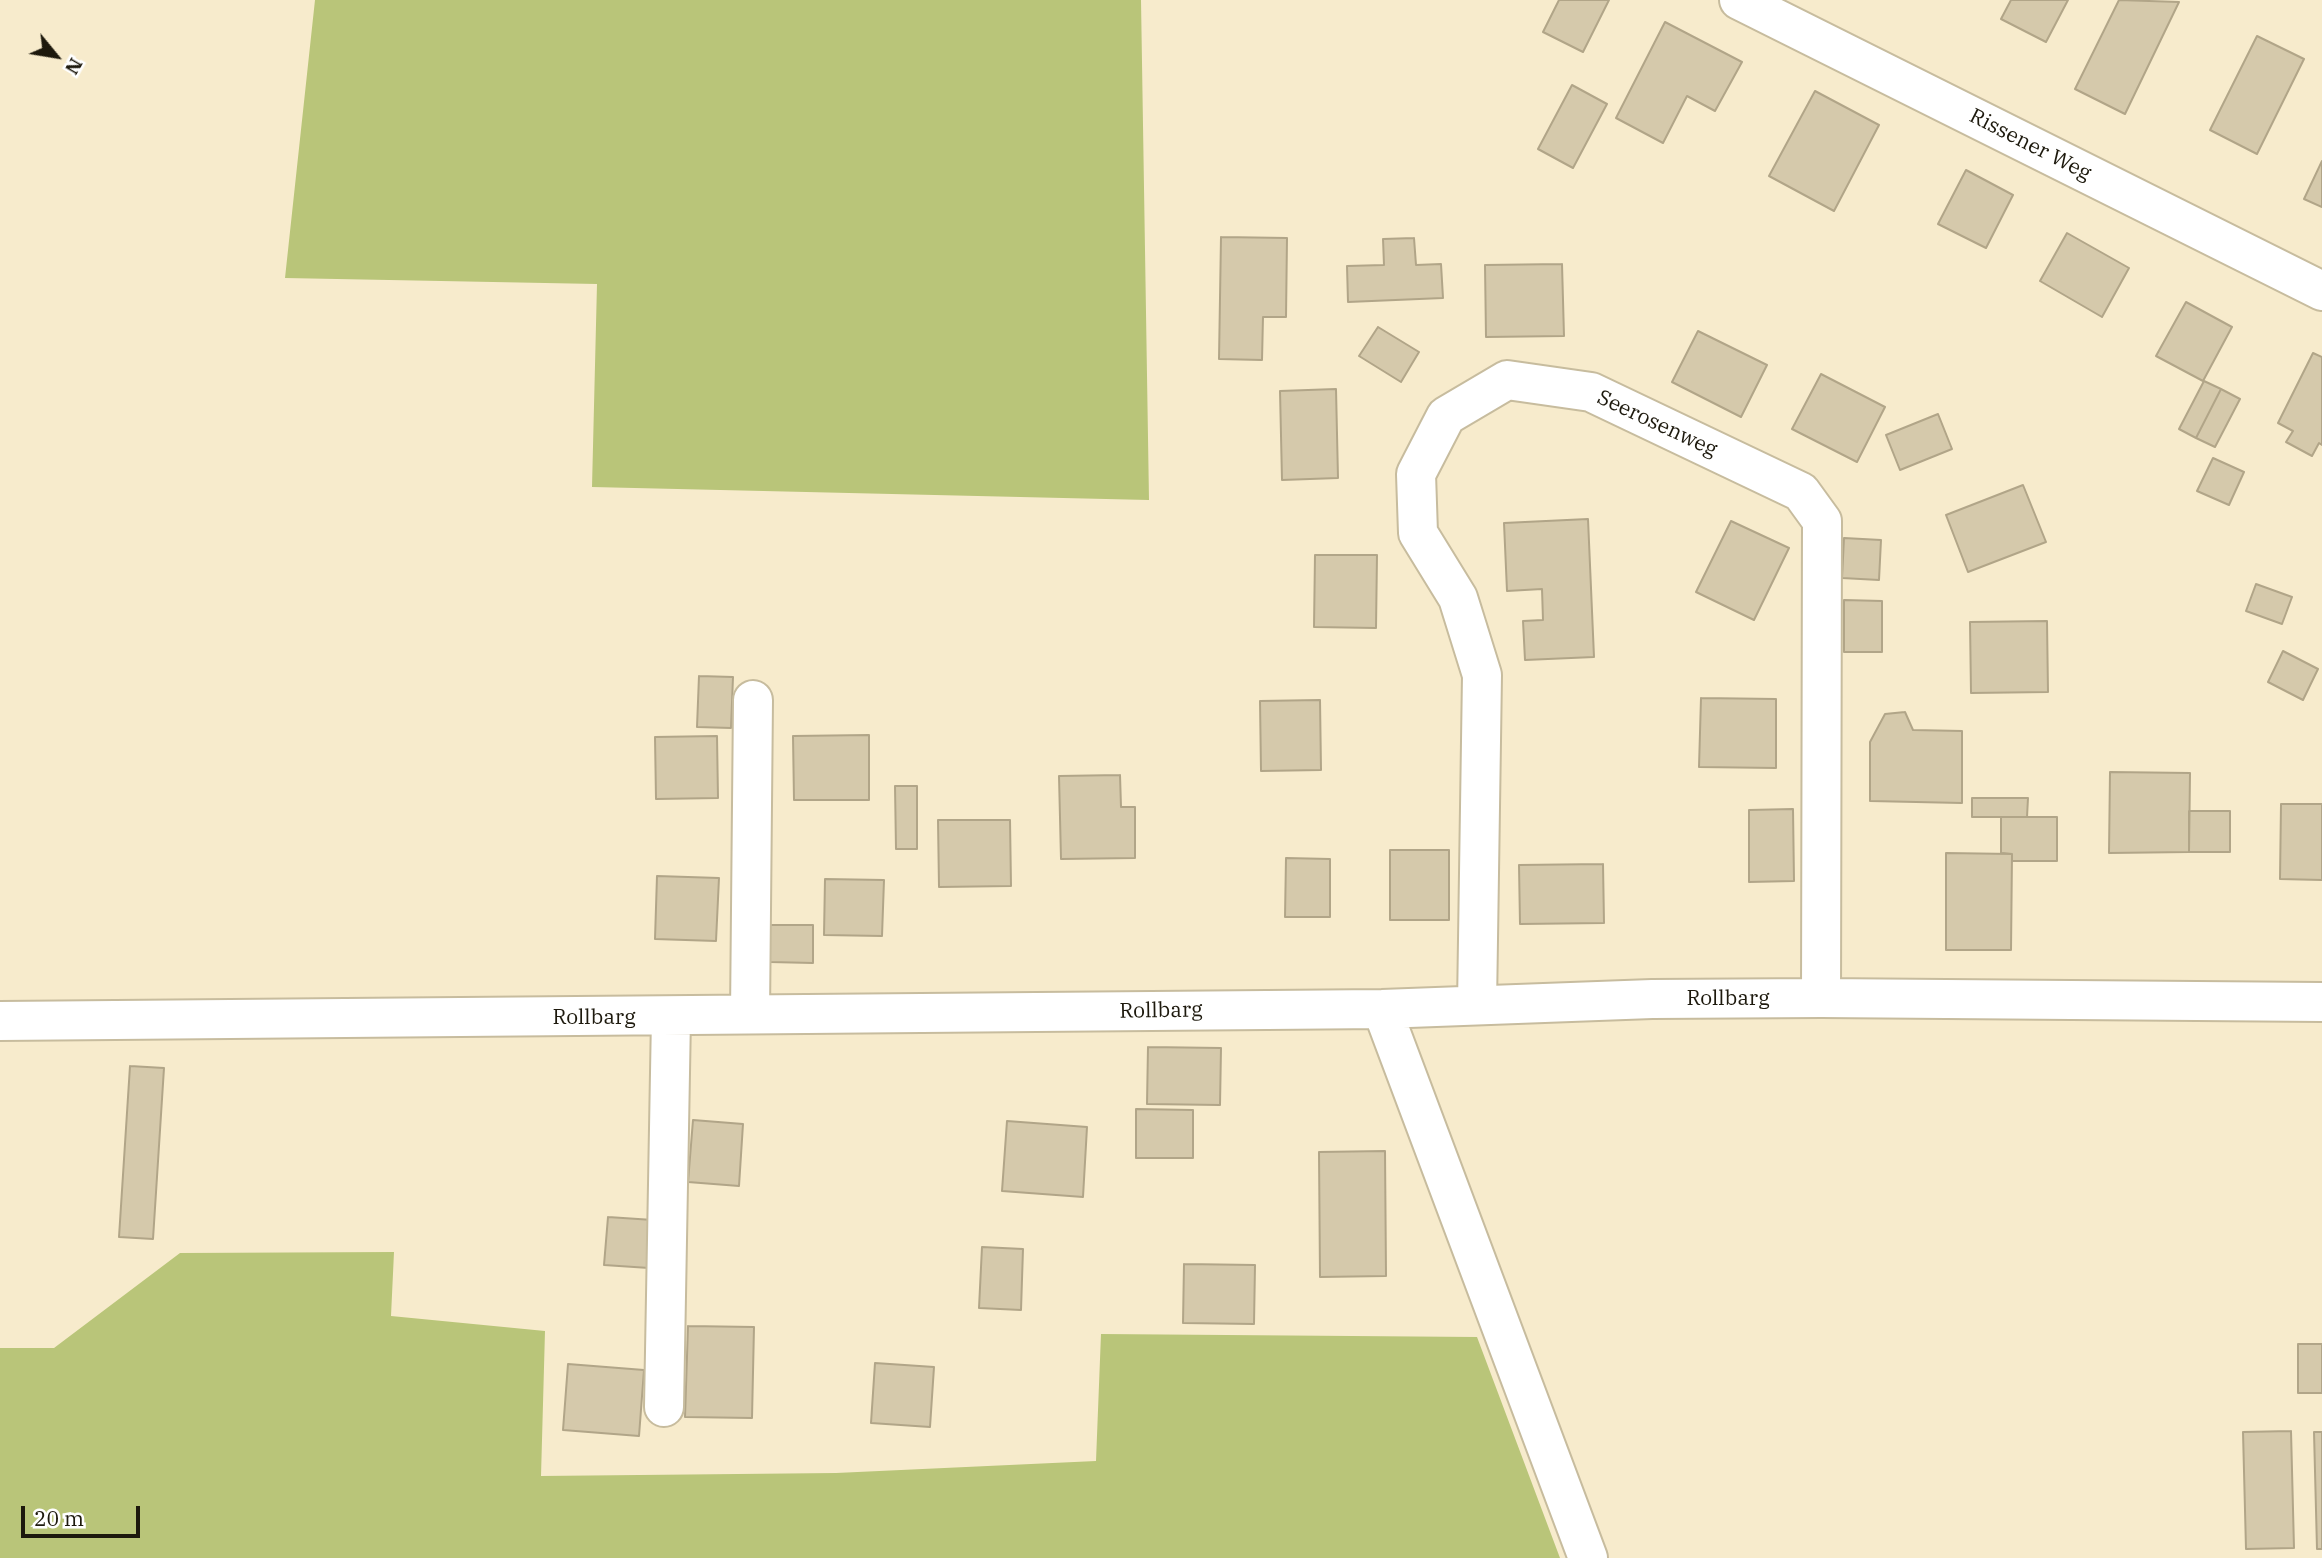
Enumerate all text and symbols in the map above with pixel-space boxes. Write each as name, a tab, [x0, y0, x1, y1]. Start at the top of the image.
north arrow	[21, 21, 91, 91]
text: N	[60, 54, 88, 79]
street label: Rissener Weg	[1965, 104, 2095, 186]
street label: Seerosenweg	[1593, 385, 1721, 463]
street label: Rollbarg	[1686, 986, 1770, 1012]
street label: Rollbarg	[1119, 998, 1203, 1024]
street label: Rollbarg	[552, 1005, 636, 1031]
scale bar	[24, 1492, 144, 1536]
text: 20 m	[34, 1504, 84, 1532]

